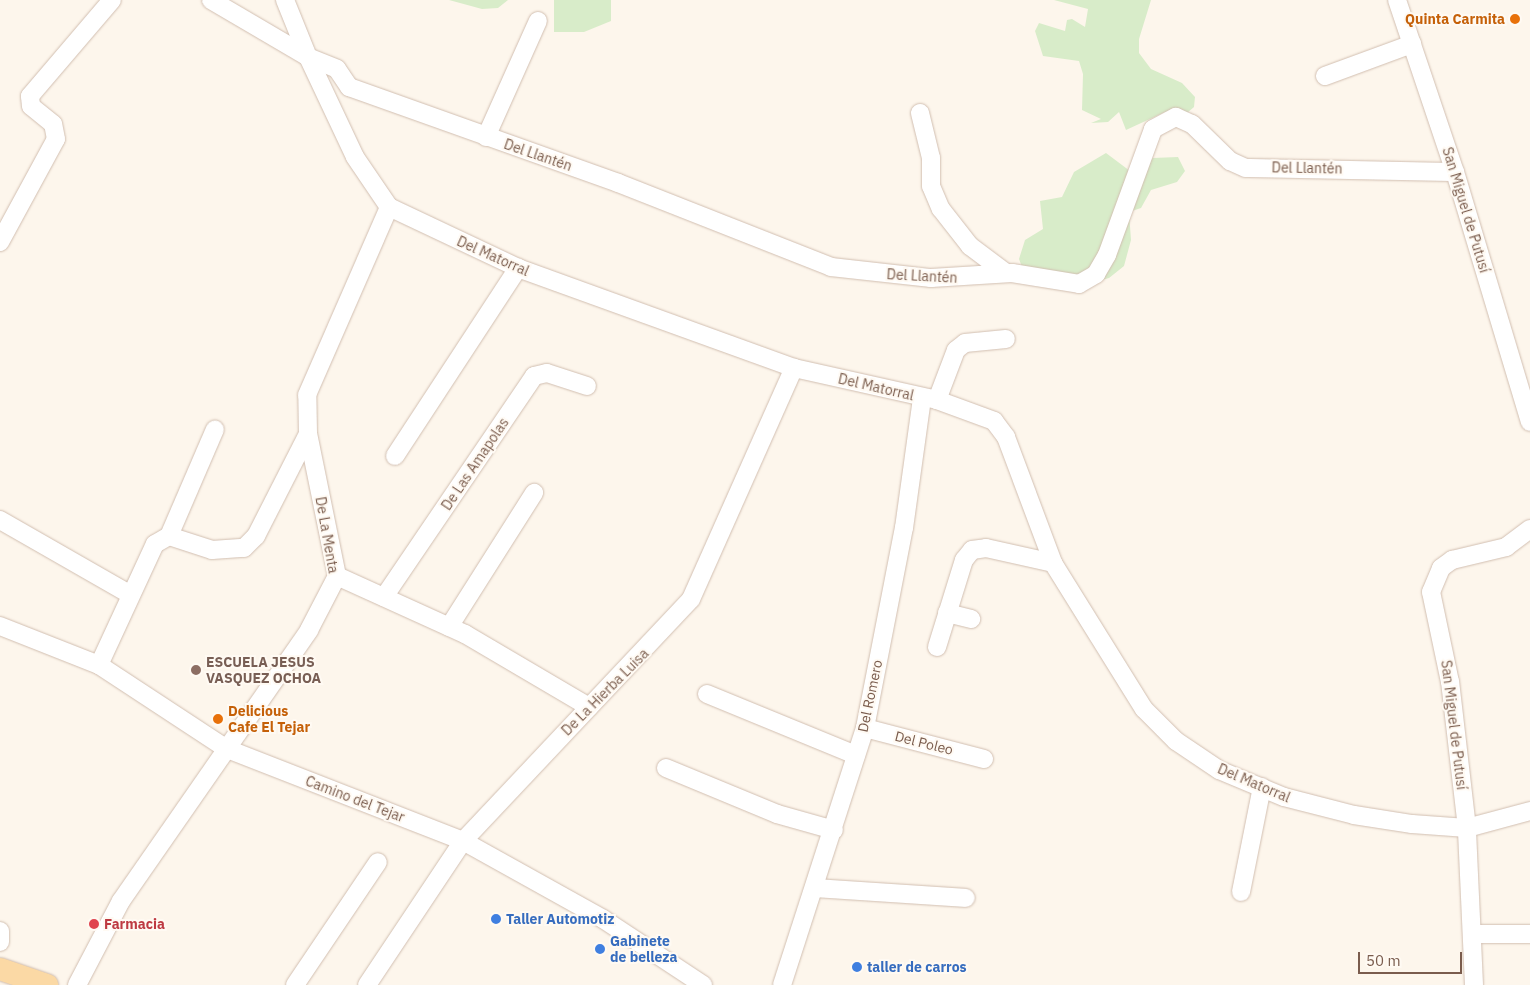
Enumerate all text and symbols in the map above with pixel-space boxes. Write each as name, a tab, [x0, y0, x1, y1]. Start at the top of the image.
place label: Quinta Carmita	[1405, 11, 1505, 27]
marker: Quinta Carmita	[1509, 13, 1521, 25]
street label: Del Llantén	[502, 136, 574, 174]
street label: San Miguel de Putusí	[1439, 145, 1493, 275]
street label: Del Llantén	[1271, 159, 1343, 177]
street label: Del Matorral	[454, 233, 532, 279]
street label: Del Llantén	[886, 266, 958, 286]
street label: Del Matorral	[836, 370, 916, 404]
street label: De Las Amapolas	[438, 415, 512, 513]
street label: De La Menta	[312, 495, 342, 575]
street label: De La Hierba Luisa	[558, 645, 652, 739]
place label: ESCUELA JESUS VASQUEZ OCHOA	[206, 654, 321, 686]
street label: Del Romero	[854, 658, 886, 734]
street label: San Miguel de Putusí	[1438, 659, 1470, 791]
marker: ESCUELA JESUS VASQUEZ OCHOA	[190, 664, 202, 676]
place label: Delicious Cafe El Tejar	[228, 703, 310, 736]
marker: Delicious Cafe El Tejar	[212, 713, 224, 725]
street label: Del Poleo	[893, 728, 955, 758]
street label: Del Matorral	[1215, 760, 1293, 806]
street label: Camino del Tejar	[303, 772, 407, 826]
place label: Taller Automotiz	[506, 911, 614, 927]
marker: Taller Automotiz	[490, 913, 502, 925]
place label: Farmacia	[104, 916, 165, 932]
marker: Farmacia	[88, 918, 100, 930]
place label: Gabinete de belleza	[610, 933, 677, 966]
scale bar	[1360, 942, 1464, 974]
marker: Gabinete de belleza	[594, 943, 606, 955]
text: 50 m	[1366, 951, 1401, 970]
place label: taller de carros	[867, 959, 967, 975]
marker: taller de carros	[851, 961, 863, 973]

